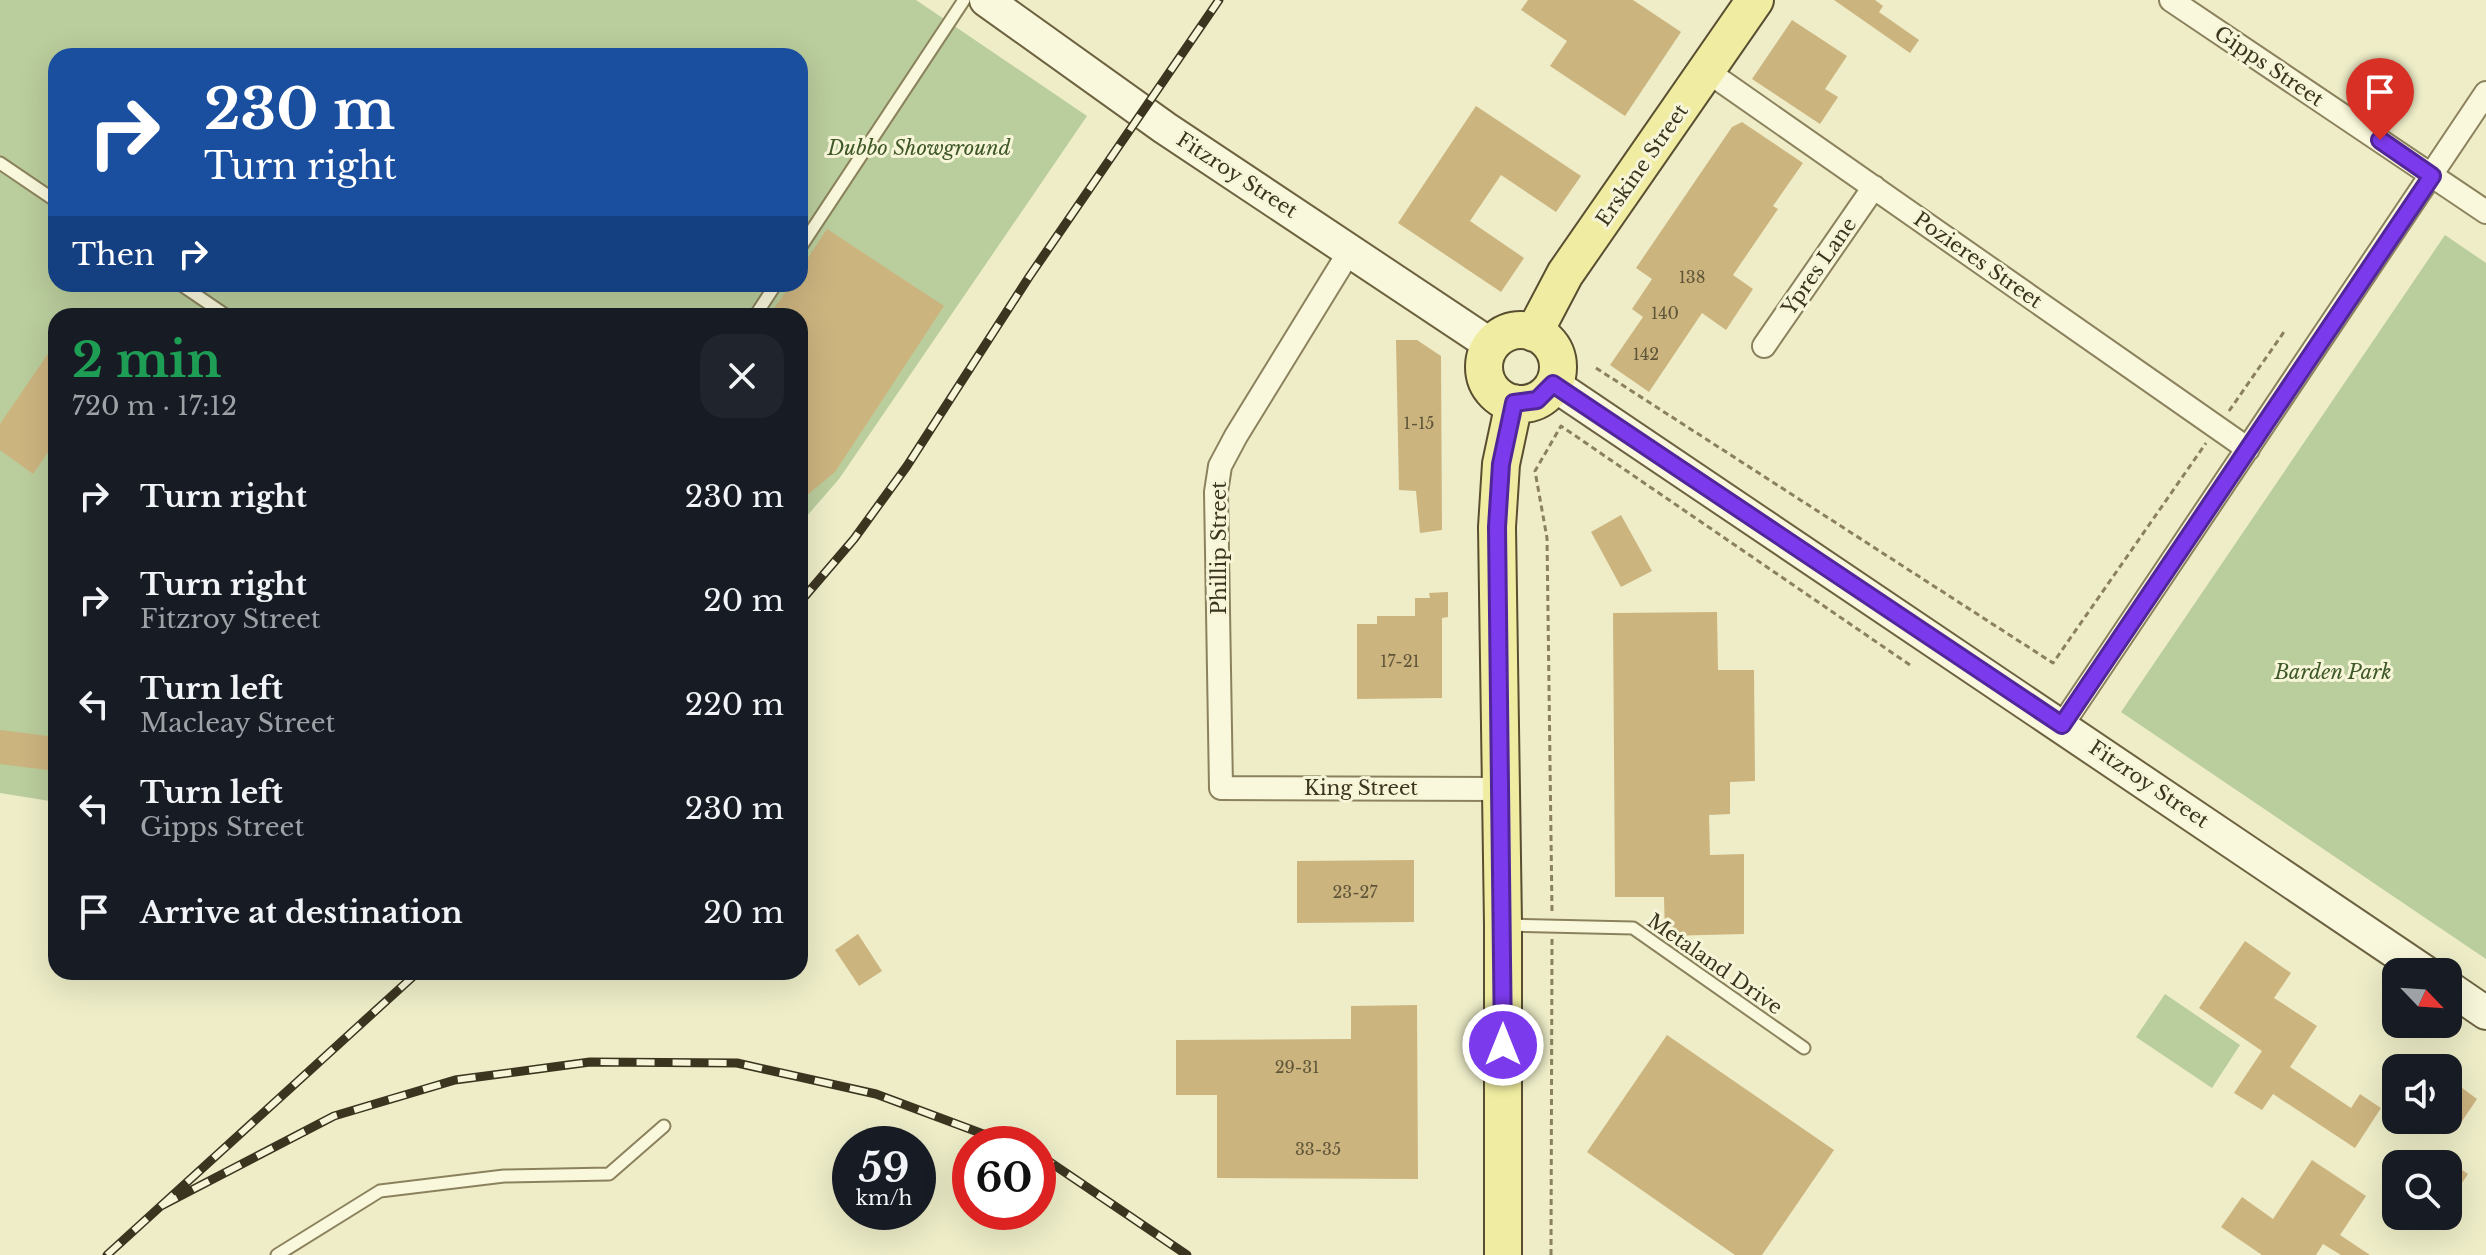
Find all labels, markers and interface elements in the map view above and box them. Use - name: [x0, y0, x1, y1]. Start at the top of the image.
- street label: Gipps Street: [2210, 21, 2328, 112]
- pin: [2346, 58, 2414, 140]
- icon: arrive: [2358, 70, 2402, 114]
- text: 230 m: [204, 75, 395, 144]
- icon: right: [72, 80, 176, 184]
- street label: Erskine Street: [1591, 99, 1693, 231]
- street label: Fitzroy Street: [1172, 127, 1302, 223]
- park label: Dubbo Showground: [826, 136, 1011, 160]
- text: Turn right: [204, 144, 397, 189]
- street label: Pozieres Street: [1909, 207, 2047, 313]
- street label: Ypres Lane: [1776, 213, 1861, 320]
- icon: right: [171, 232, 215, 276]
- text: Then: [72, 236, 155, 273]
- house number: 138: [1679, 267, 1705, 287]
- house number: 140: [1651, 303, 1679, 323]
- text: 2 min: [72, 330, 221, 390]
- button: close: [700, 334, 784, 418]
- house number: 142: [1633, 344, 1659, 364]
- text: 720 m · 17:12: [72, 390, 237, 422]
- house number: 1-15: [1404, 413, 1434, 433]
- icon: right: [72, 474, 116, 518]
- text: Turn right: [140, 478, 307, 515]
- text: 230 m: [685, 478, 784, 515]
- street label: Phillip Street: [1207, 481, 1231, 615]
- text: Turn right: [140, 566, 307, 603]
- icon: right: [72, 578, 116, 622]
- text: 20 m: [703, 582, 784, 619]
- text: Fitzroy Street: [140, 603, 321, 635]
- house number: 17-21: [1380, 651, 1420, 671]
- park label: Barden Park: [2273, 660, 2392, 684]
- text: Turn left: [140, 670, 283, 707]
- icon: left: [72, 682, 116, 726]
- text: 220 m: [685, 686, 784, 723]
- text: Macleay Street: [140, 707, 335, 739]
- street label: Fitzroy Street: [2085, 735, 2214, 833]
- text: Turn left: [140, 774, 283, 811]
- street label: King Street: [1304, 776, 1418, 800]
- icon: left: [72, 786, 116, 830]
- text: 230 m: [685, 790, 784, 827]
- text: Gipps Street: [140, 811, 304, 843]
- house number: 23-27: [1332, 882, 1378, 902]
- icon: arrive: [72, 890, 116, 934]
- text: Arrive at destination: [140, 894, 463, 931]
- text: 20 m: [703, 894, 784, 931]
- street label: Metaland Drive: [1643, 909, 1787, 1019]
- north arrow: [2382, 958, 2462, 1038]
- map controls: [2382, 958, 2462, 1230]
- position arrow: [1461, 1003, 1545, 1087]
- button: sound: [2382, 1054, 2462, 1134]
- house number: 29-31: [1275, 1057, 1319, 1077]
- speed limit sign: 60: [952, 1126, 1056, 1230]
- house number: 33-35: [1295, 1139, 1341, 1159]
- text: 59: [859, 1143, 909, 1193]
- button: search: [2382, 1150, 2462, 1230]
- text: km/h: [856, 1186, 912, 1210]

